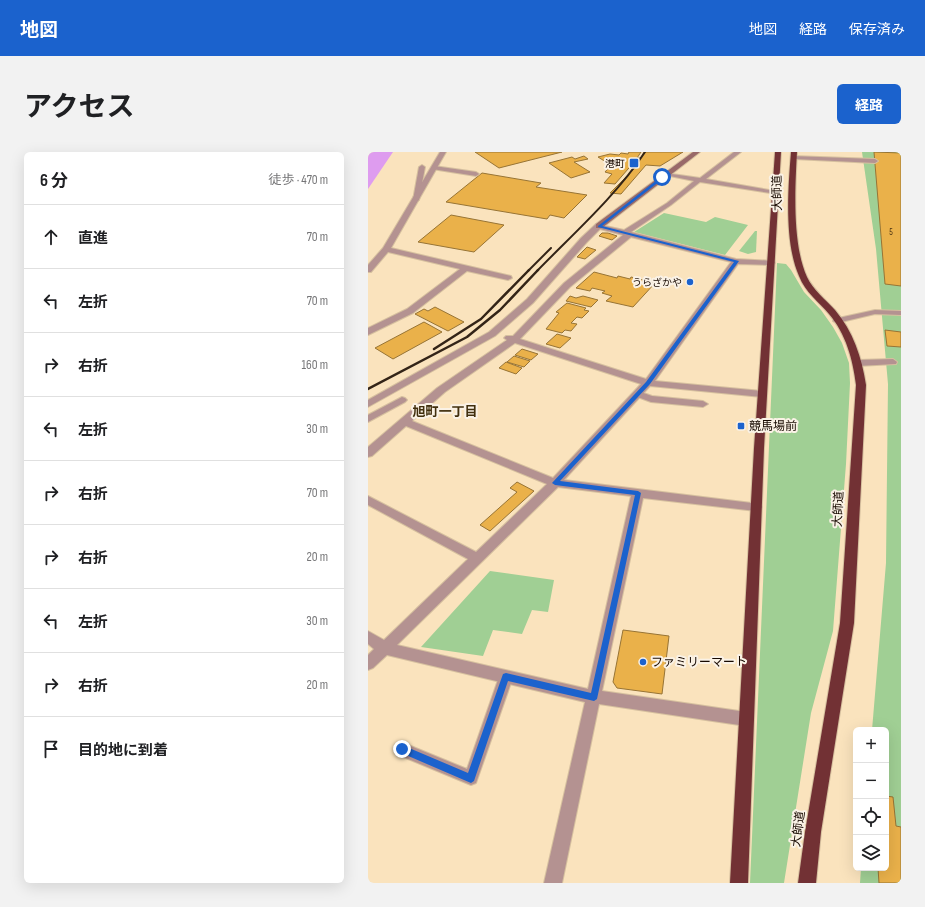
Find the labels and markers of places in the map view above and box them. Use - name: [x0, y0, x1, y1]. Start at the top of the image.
- marker: 港町: [628, 157, 640, 169]
- place label: 港町: [605, 158, 625, 170]
- place label: うらざかや: [632, 277, 682, 289]
- marker: うらざかや: [685, 277, 695, 287]
- place label: 競馬場前: [749, 419, 797, 434]
- marker: 競馬場前: [736, 421, 746, 431]
- place label: ファミリーマート: [651, 655, 747, 670]
- marker: ファミリーマート: [638, 657, 648, 667]

